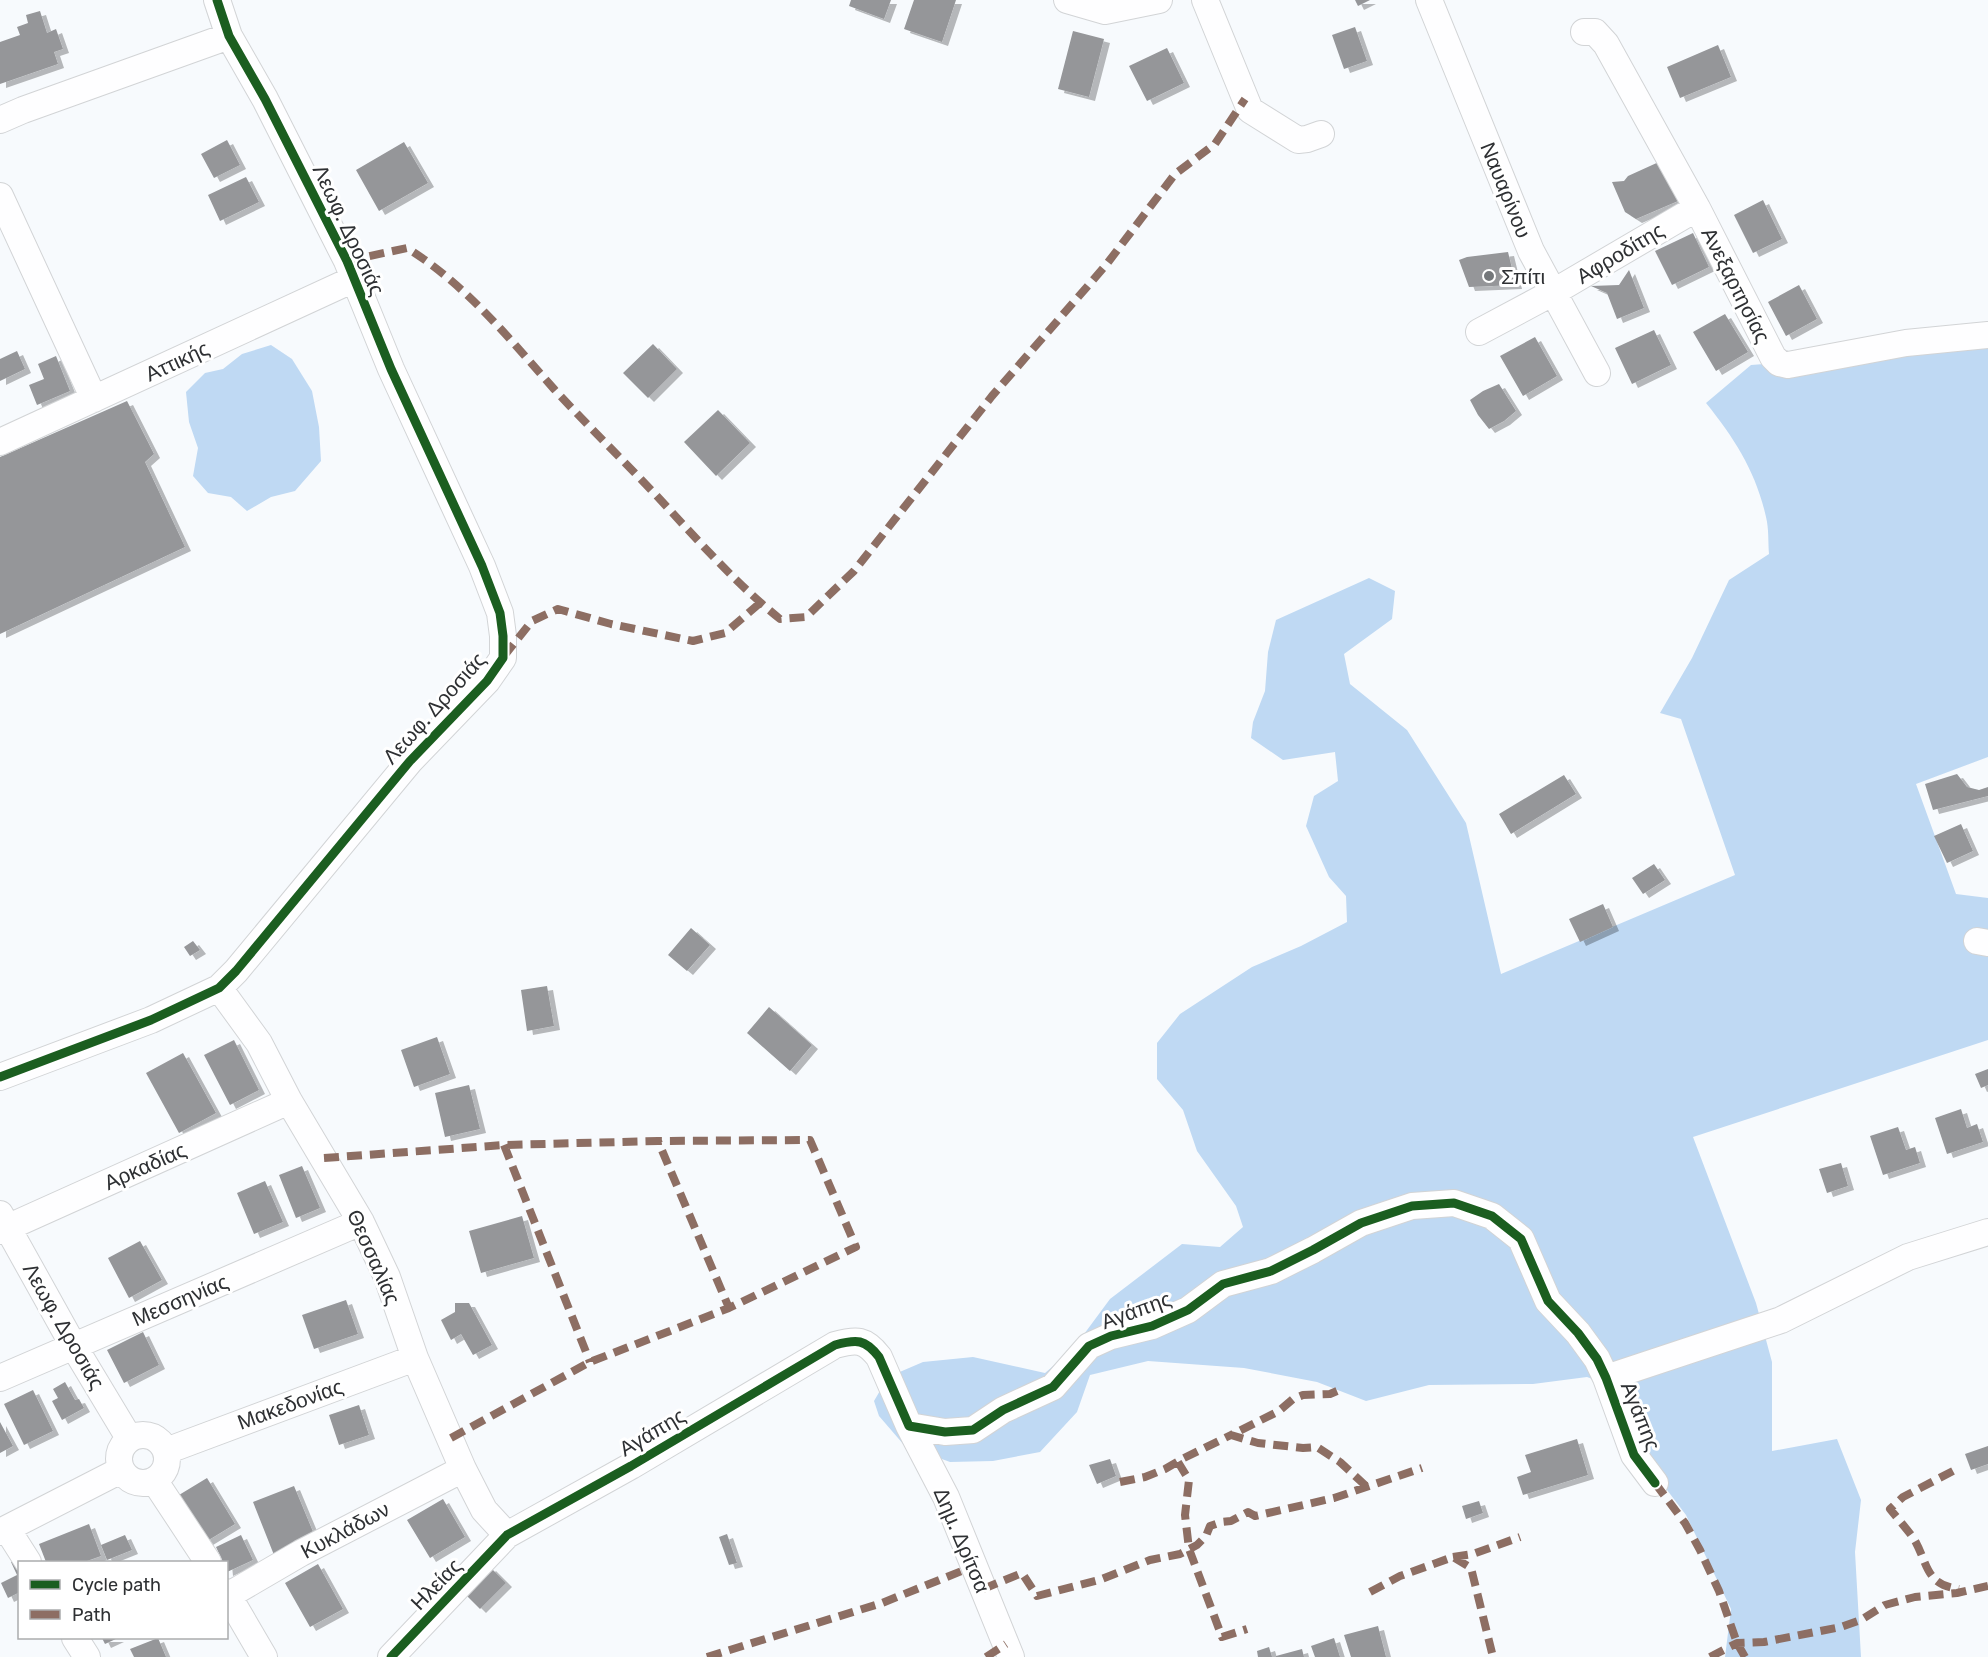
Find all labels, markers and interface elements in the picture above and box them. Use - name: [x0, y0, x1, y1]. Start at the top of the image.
- street label: Ναυαρίνου: [1475, 138, 1537, 242]
- street label: Λεωφ. Δροσιάς: [308, 161, 390, 299]
- street label: Αφροδίτης: [1572, 217, 1668, 289]
- street label: Ανεξαρτησίας: [1696, 223, 1776, 347]
- place label: Σπίτι: [1501, 264, 1545, 289]
- marker: Σπίτι: [1482, 269, 1496, 283]
- street label: Αττικής: [141, 335, 213, 387]
- street label: Λεωφ. Δροσιάς: [377, 647, 491, 769]
- street label: Αρκαδίας: [100, 1137, 190, 1195]
- street label: Θεσσαλίας: [342, 1206, 406, 1308]
- street label: Λεωφ. Δροσιάς: [18, 1259, 110, 1393]
- street label: Μεσσηνίας: [128, 1269, 232, 1331]
- street label: Αγάπης: [1098, 1286, 1174, 1334]
- street label: Μακεδονίας: [234, 1373, 346, 1435]
- street label: Αγάπης: [1616, 1378, 1666, 1454]
- street label: Αγάπης: [614, 1403, 690, 1461]
- street label: Δημ. Δρίτσα: [929, 1484, 995, 1596]
- street label: Κυκλάδων: [296, 1496, 394, 1564]
- street label: Ηλείας: [405, 1553, 467, 1615]
- legend: [18, 1561, 228, 1639]
- text: Cycle path: [72, 1574, 161, 1596]
- text: Path: [72, 1604, 111, 1626]

